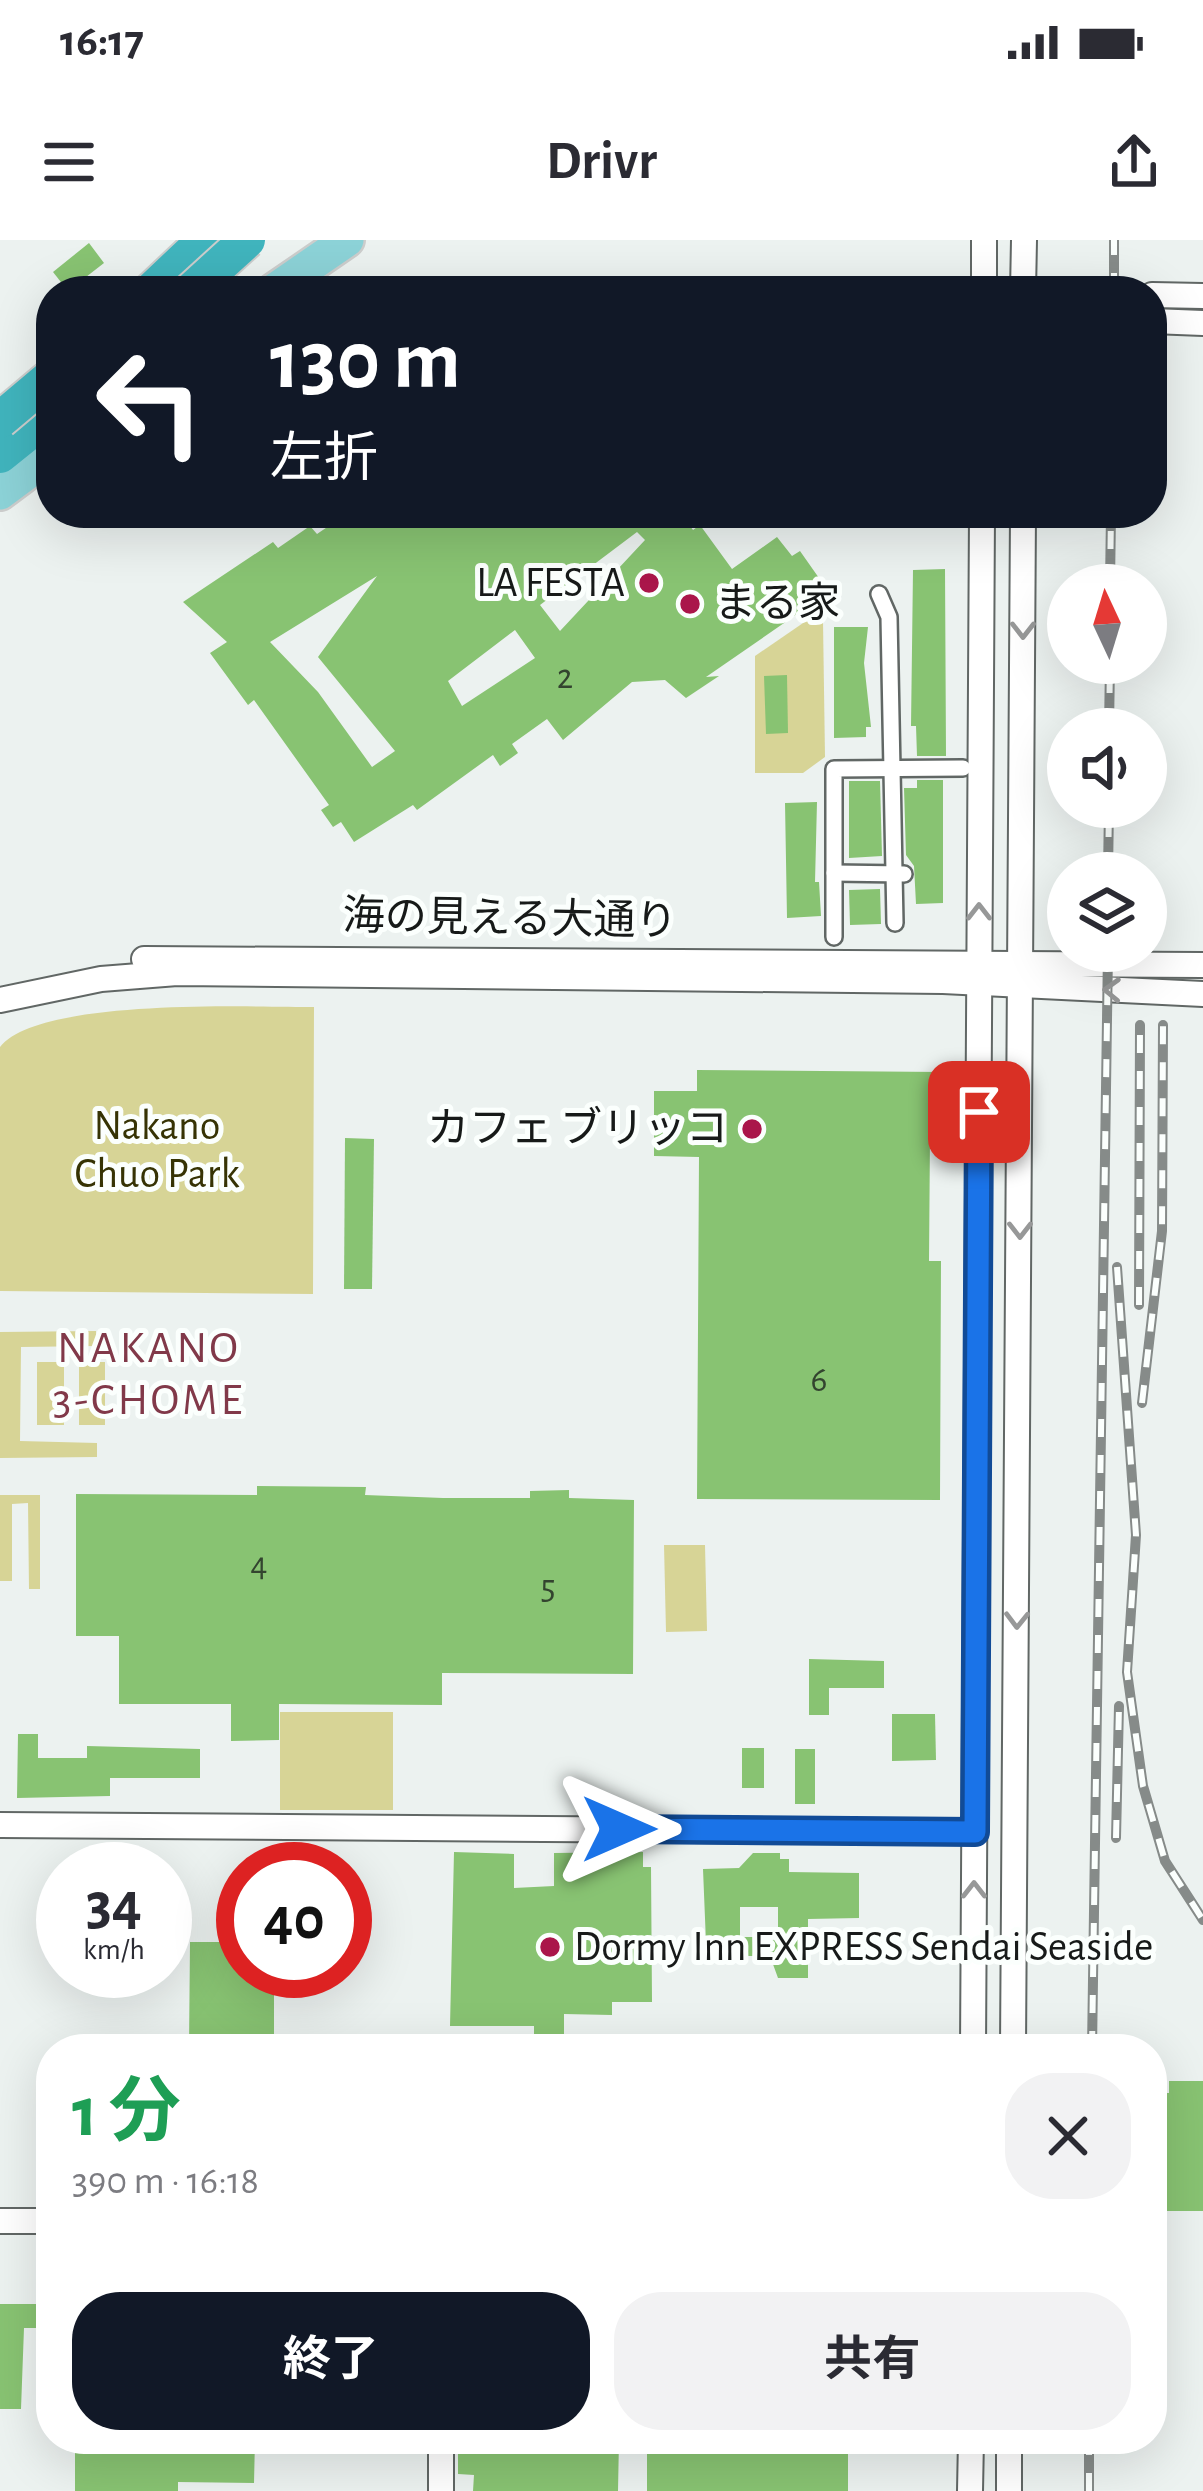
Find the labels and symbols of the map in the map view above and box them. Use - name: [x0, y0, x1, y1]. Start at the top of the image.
- place label: LA FESTA: [476, 562, 625, 604]
- north arrow: [1047, 564, 1167, 684]
- marker: LA FESTA: [636, 570, 662, 596]
- place label: まる家: [714, 581, 840, 625]
- marker: まる家: [677, 591, 703, 617]
- one-way arrow: [1010, 622, 1036, 640]
- house number: 2: [557, 659, 573, 695]
- street label: 海の見える大通り: [342, 893, 678, 943]
- one-way arrow: [966, 902, 992, 920]
- one-way arrow: [1102, 977, 1121, 1003]
- pin: [928, 1061, 1030, 1163]
- park label: Nakano Chuo Park: [74, 1105, 240, 1195]
- place label: カフェ ブリッコ: [427, 1105, 728, 1150]
- marker: カフェ ブリッコ: [739, 1116, 765, 1142]
- one-way arrow: [1007, 1222, 1033, 1240]
- district label: NAKANO 3-CHOME: [53, 1326, 245, 1423]
- house number: 6: [811, 1362, 827, 1398]
- house number: 4: [250, 1547, 268, 1583]
- house number: 5: [540, 1569, 556, 1605]
- one-way arrow: [1004, 1611, 1030, 1630]
- position arrow: [556, 1766, 682, 1892]
- speed limit sign: 40: [216, 1842, 372, 1998]
- one-way arrow: [961, 1880, 987, 1898]
- place label: Dormy Inn EXPRESS Sendai Seaside: [574, 1926, 1153, 1968]
- marker: Dormy Inn EXPRESS Sendai Seaside: [537, 1934, 563, 1960]

